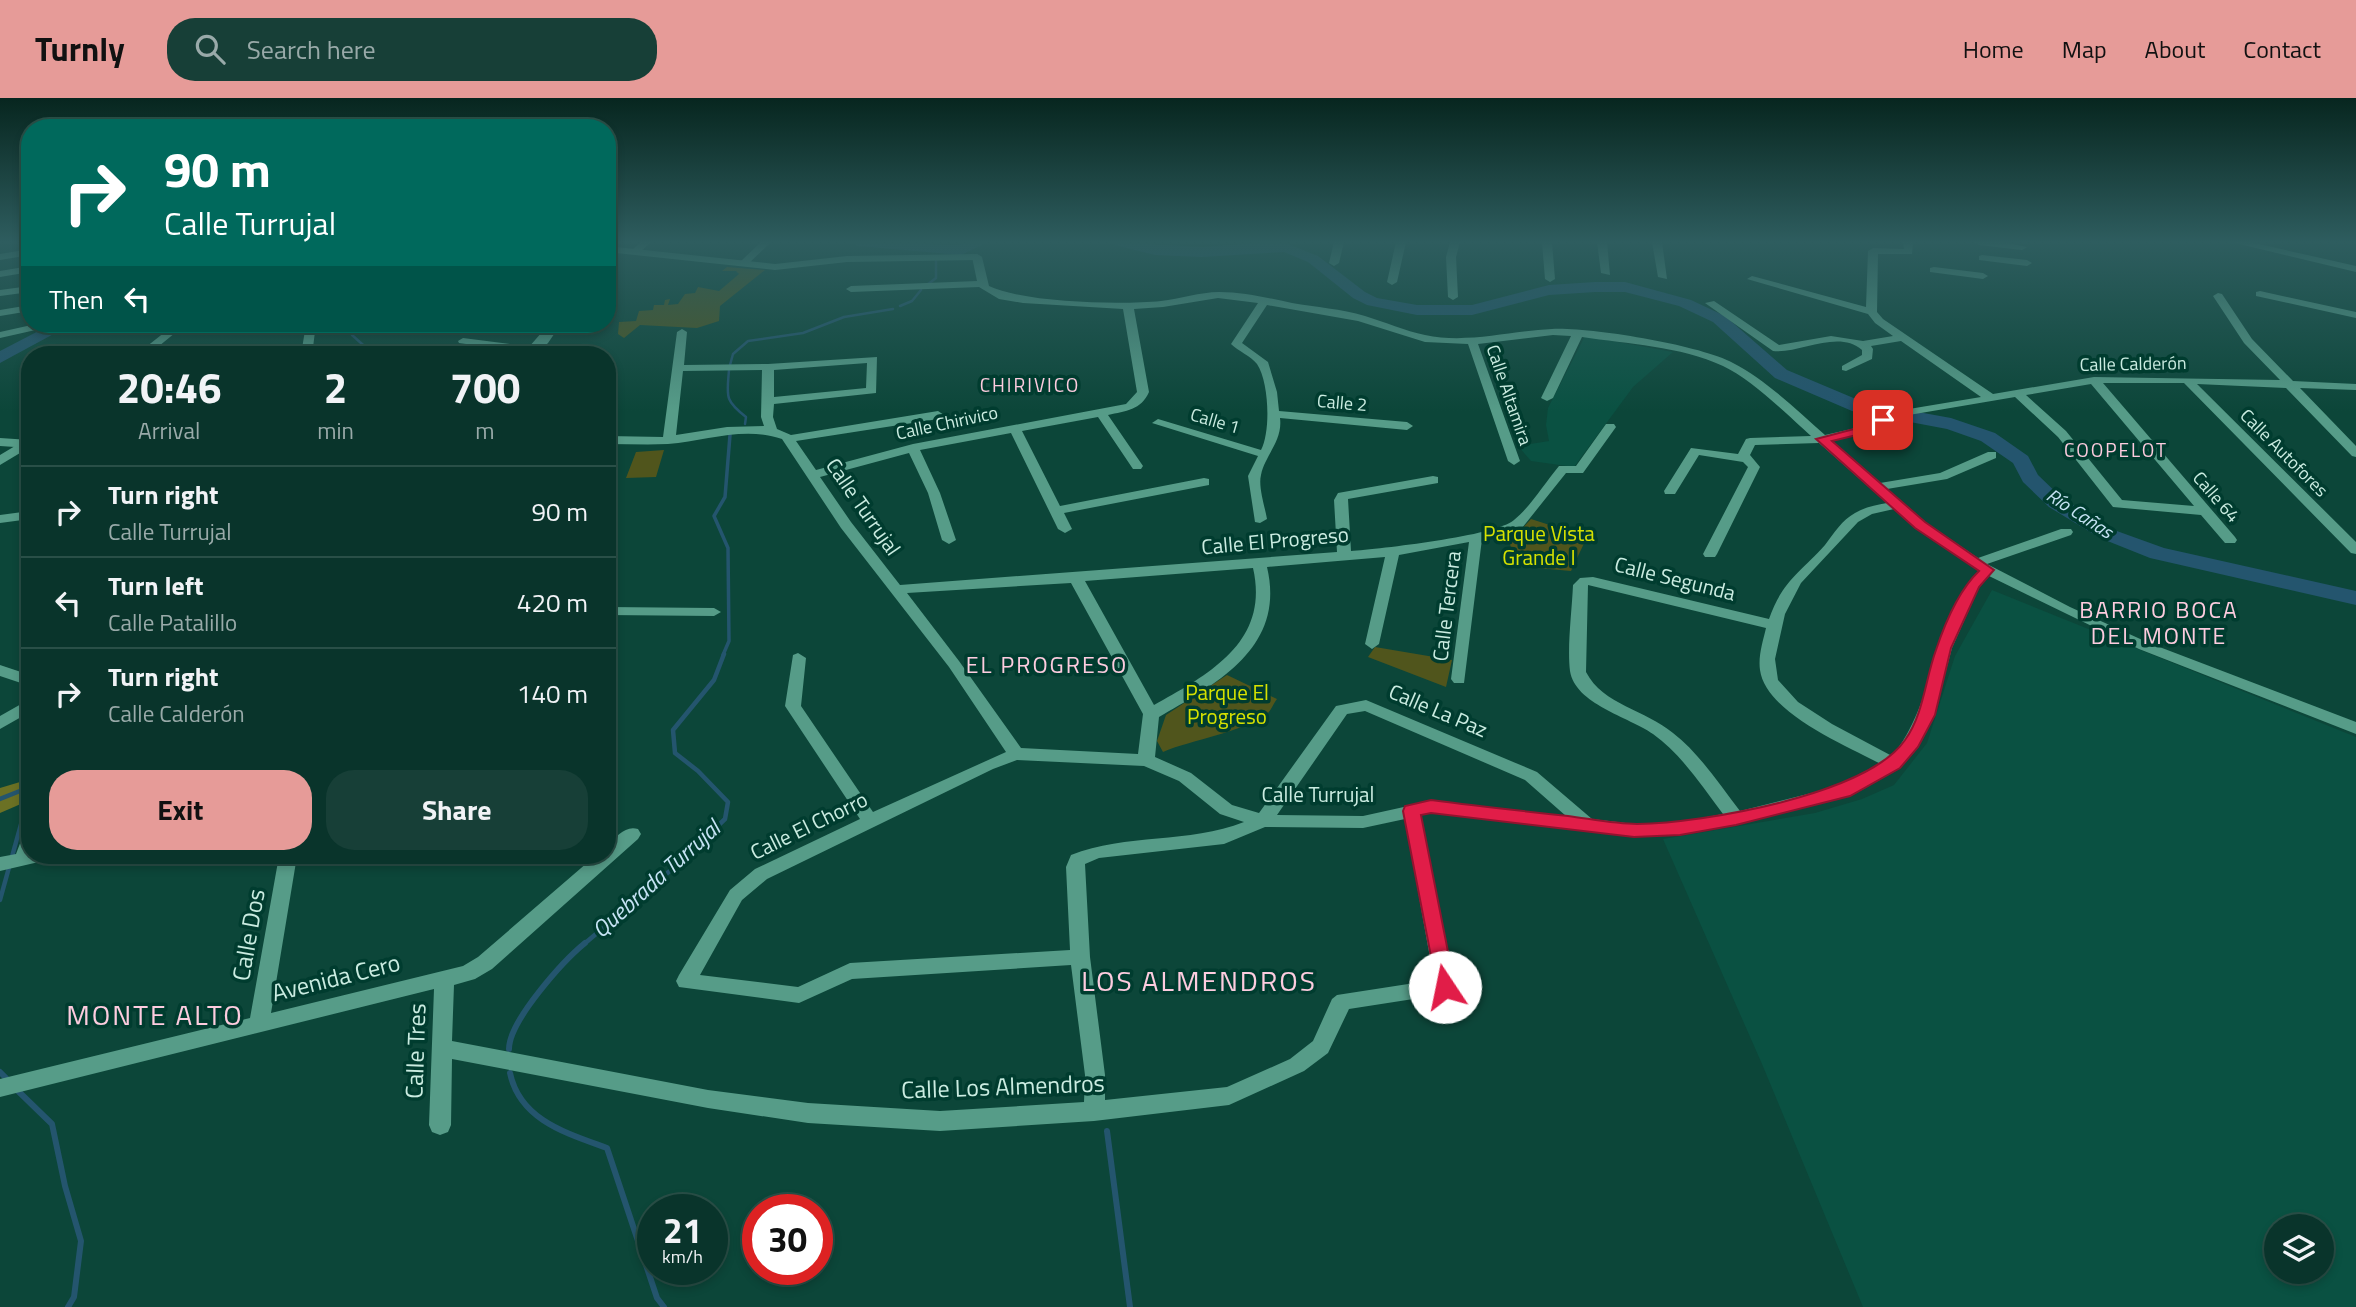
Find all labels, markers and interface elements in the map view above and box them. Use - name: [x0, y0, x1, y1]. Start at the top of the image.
- search box: [167, 18, 657, 81]
- text: Turnly: [35, 24, 125, 74]
- icon: search: [191, 30, 229, 68]
- text: Search here: [247, 30, 376, 69]
- text: Home: [1963, 31, 2024, 67]
- text: Map: [2062, 31, 2107, 67]
- text: About: [2145, 31, 2205, 67]
- text: Contact: [2243, 31, 2321, 67]
- text: 90 m: [164, 131, 271, 206]
- icon: right: [49, 147, 140, 238]
- text: Calle Turrujal: [164, 199, 336, 247]
- text: Then: [49, 280, 104, 319]
- icon: left: [118, 280, 156, 318]
- street label: Calle Altamira: [1480, 341, 1539, 449]
- street label: Calle Calderón: [2079, 349, 2187, 378]
- text: 20:46: [117, 355, 222, 419]
- text: 2: [324, 355, 347, 419]
- text: 700: [450, 355, 520, 419]
- district label: CHIRIVICO: [980, 370, 1080, 399]
- street label: Calle 2: [1316, 387, 1368, 418]
- pin: [1853, 390, 1913, 450]
- street label: Calle Chirivico: [893, 399, 1000, 446]
- street label: Calle 1: [1187, 401, 1243, 440]
- icon: arrive: [1864, 401, 1902, 439]
- street label: Calle Autofores: [2234, 402, 2335, 503]
- text: Arrival: [138, 413, 200, 448]
- text: min: [317, 413, 354, 448]
- text: m: [475, 413, 495, 448]
- district label: COOPELOT: [2064, 435, 2168, 464]
- street label: Calle Turrujal: [818, 451, 909, 562]
- street label: Calle 64: [2186, 465, 2246, 528]
- text: Turn right: [108, 475, 219, 514]
- water label: Río Cañas: [2041, 480, 2121, 546]
- text: 90 m: [531, 492, 588, 531]
- icon: right: [49, 493, 87, 531]
- text: Calle Turrujal: [108, 514, 232, 549]
- park label: Parque Vista Grande I: [1483, 517, 1595, 573]
- street label: Calle El Progreso: [1200, 518, 1350, 562]
- street label: Calle Tercera: [1423, 548, 1469, 663]
- street label: Calle Segunda: [1611, 548, 1740, 609]
- text: Turn left: [108, 566, 203, 605]
- text: 420 m: [517, 583, 588, 622]
- icon: left: [49, 584, 87, 622]
- district label: BARRIO BOCA DEL MONTE: [2079, 592, 2239, 653]
- text: Calle Patalillo: [108, 605, 237, 640]
- district label: EL PROGRESO: [966, 647, 1128, 682]
- text: Turn right: [108, 657, 219, 696]
- text: 140 m: [517, 674, 588, 713]
- icon: right: [49, 675, 87, 713]
- street label: Calle La Paz: [1384, 675, 1493, 745]
- park label: Parque El Progreso: [1185, 676, 1269, 732]
- text: Calle Calderón: [108, 696, 245, 731]
- button: Exit: [49, 770, 312, 850]
- button: Share: [326, 770, 588, 850]
- street label: Calle Turrujal: [1262, 778, 1374, 810]
- street label: Calle El Chorro: [744, 783, 873, 867]
- water label: Quebrada Turrujal: [584, 809, 730, 946]
- street label: Calle Dos: [222, 886, 274, 984]
- street label: Avenida Cero: [268, 944, 404, 1010]
- position arrow: [1408, 950, 1482, 1024]
- district label: LOS ALMENDROS: [1081, 959, 1317, 1002]
- district label: MONTE ALTO: [66, 993, 244, 1036]
- street label: Calle Tres: [395, 1003, 435, 1099]
- street label: Calle Los Almendros: [901, 1064, 1105, 1108]
- speed limit sign: 30: [742, 1194, 833, 1285]
- text: 21: [663, 1203, 702, 1257]
- map controls: [2264, 1214, 2334, 1284]
- button: layers: [2264, 1214, 2334, 1284]
- text: km/h: [662, 1243, 703, 1270]

